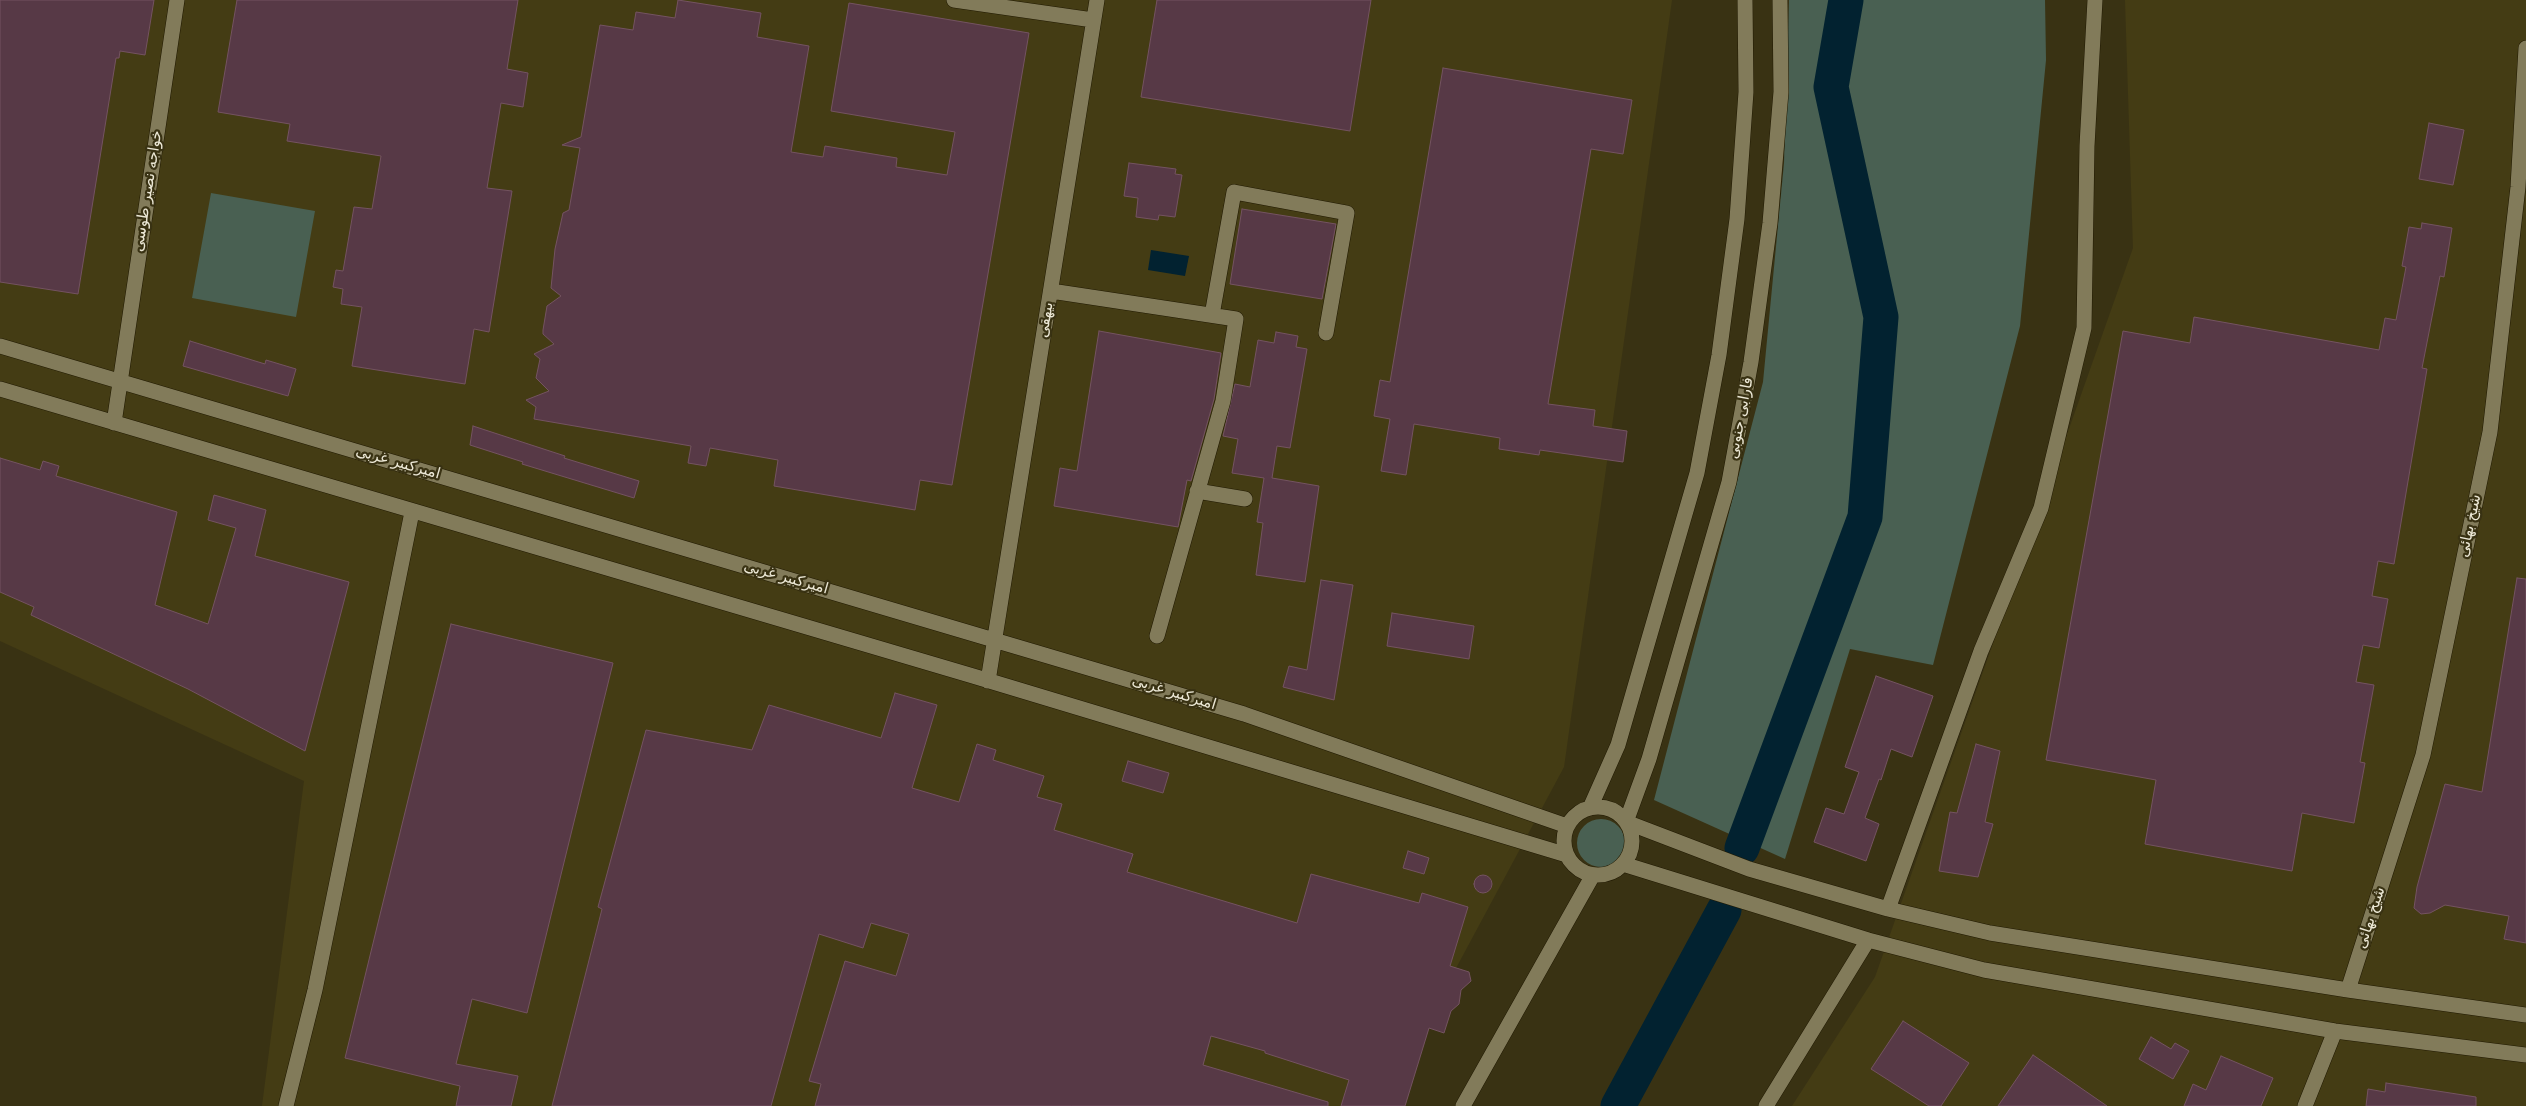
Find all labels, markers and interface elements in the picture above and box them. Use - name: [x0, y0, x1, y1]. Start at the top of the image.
- street label: خواجه نصیر طوسی: [130, 129, 166, 253]
- street label: بیهقی: [1034, 301, 1058, 339]
- street label: فارابی جنوبی: [1724, 376, 1758, 460]
- street label: امیرکبیر غربی: [354, 442, 442, 484]
- street label: شیخ بهائی: [2455, 493, 2485, 559]
- street label: امیرکبیر غربی: [742, 557, 830, 599]
- street label: امیرکبیر غربی: [1130, 672, 1218, 714]
- street label: شیخ بهائی: [2353, 885, 2389, 951]

